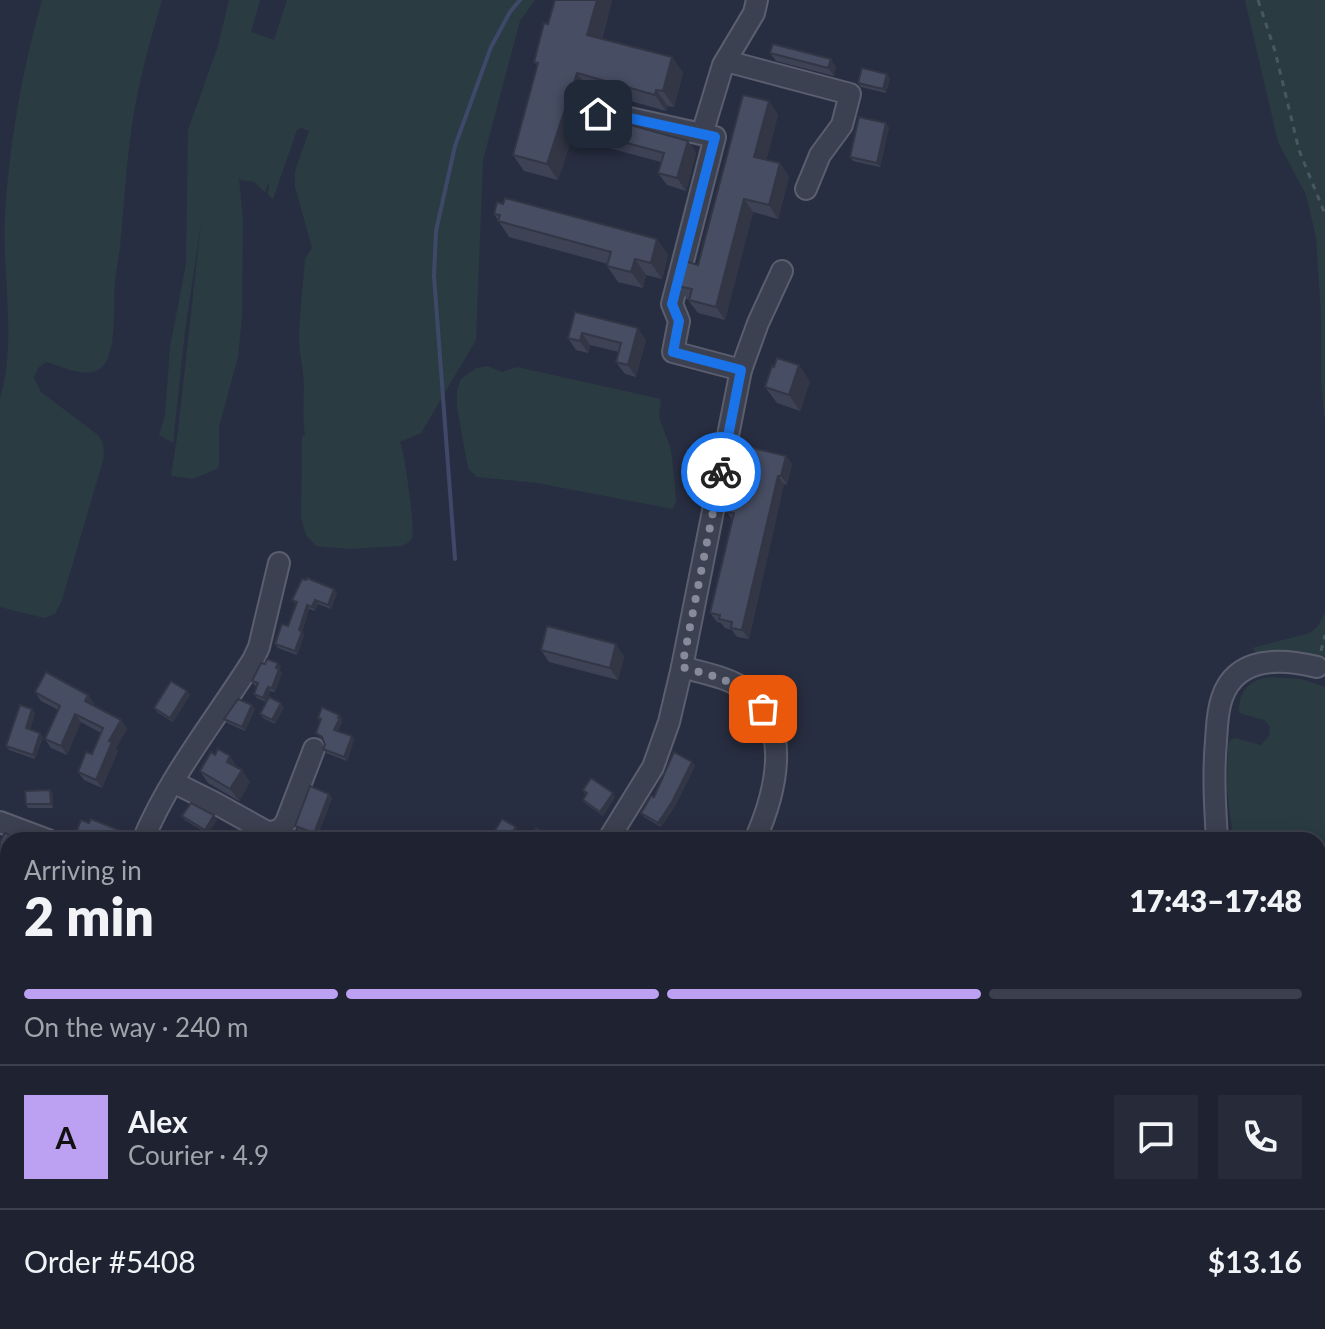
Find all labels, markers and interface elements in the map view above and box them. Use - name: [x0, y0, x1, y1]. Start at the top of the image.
- pin: [564, 80, 632, 148]
- icon: home: [576, 92, 620, 136]
- courier: [681, 432, 761, 512]
- icon: bike: [699, 450, 743, 494]
- pin: [729, 675, 797, 743]
- icon: bag: [741, 687, 785, 731]
- text: Arriving in: [24, 854, 142, 886]
- text: 17:43–17:48: [1129, 882, 1302, 918]
- text: 2 min: [24, 885, 154, 947]
- text: On the way · 240 m: [24, 1011, 248, 1043]
- button: chat: [1114, 1095, 1198, 1179]
- button: phone: [1218, 1095, 1302, 1179]
- text: Alex: [128, 1103, 188, 1139]
- text: A: [56, 1119, 76, 1155]
- text: Courier · 4.9: [128, 1139, 269, 1171]
- text: Order #5408: [24, 1243, 196, 1279]
- text: $13.16: [1208, 1243, 1302, 1279]

